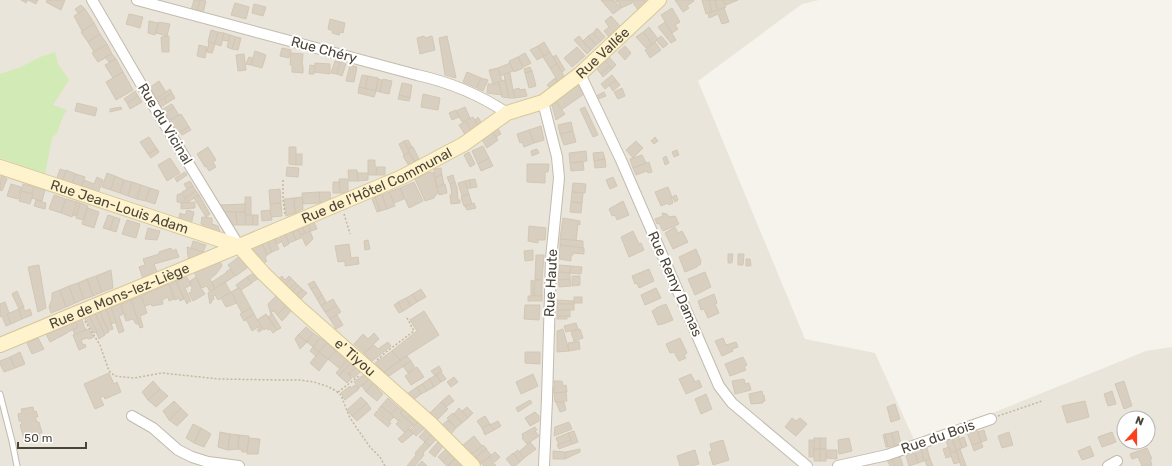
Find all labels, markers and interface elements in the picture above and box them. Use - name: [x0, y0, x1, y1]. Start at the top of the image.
- street label: Rue Vallée: [572, 24, 633, 82]
- street label: Rue Chéry: [289, 33, 359, 67]
- street label: Rue du Vicinal: [134, 80, 196, 168]
- street label: Rue de l'Hôtel Communal: [299, 144, 455, 227]
- street label: Rue Jean-Louis Adam: [49, 176, 191, 237]
- street label: Rue Remy Damas: [644, 229, 706, 339]
- street label: Rue Haute: [541, 248, 561, 318]
- street label: Rue de Mons-lez-Liège: [47, 259, 192, 332]
- street label: e' Tiyou: [331, 335, 379, 380]
- north arrow: [1116, 410, 1156, 450]
- text: N: [1133, 414, 1146, 429]
- street label: Rue du Bois: [899, 416, 977, 458]
- scale bar: [18, 424, 86, 450]
- text: 50 m: [24, 431, 52, 445]

